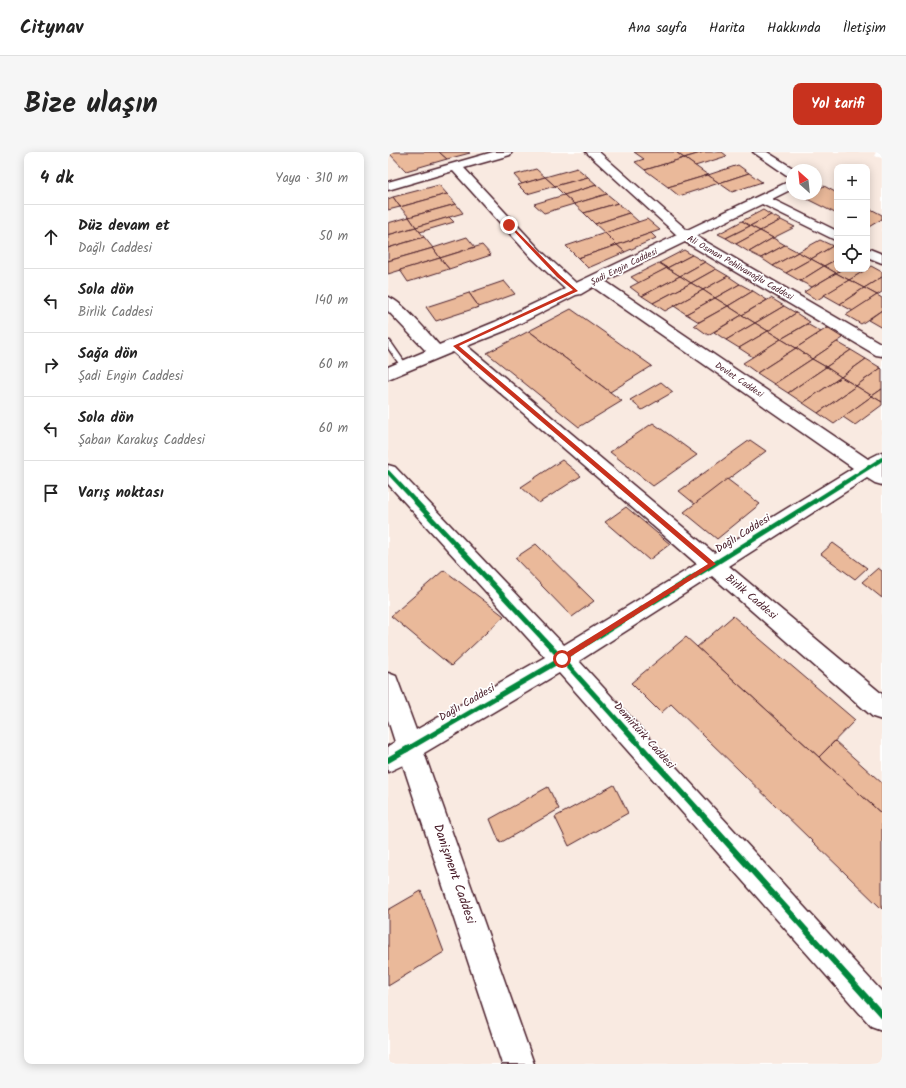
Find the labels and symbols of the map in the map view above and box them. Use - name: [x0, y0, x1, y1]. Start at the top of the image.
- north arrow: [786, 164, 822, 200]
- route end: [500, 216, 518, 234]
- street label: Ali Osman Pehlivanoğlu Caddesi: [684, 231, 797, 305]
- street label: Şadi Engin Caddesi: [588, 244, 661, 290]
- street label: Devlet Caddesi: [712, 358, 767, 402]
- street label: Dağlı Caddesi: [712, 510, 775, 558]
- street label: Birlik Caddesi: [721, 570, 781, 624]
- route start: [553, 650, 571, 668]
- street label: Dağlı Caddesi: [435, 679, 499, 726]
- street label: Demirtürk Caddesi: [609, 698, 679, 774]
- street label: Danişment Caddesi: [427, 821, 481, 928]

